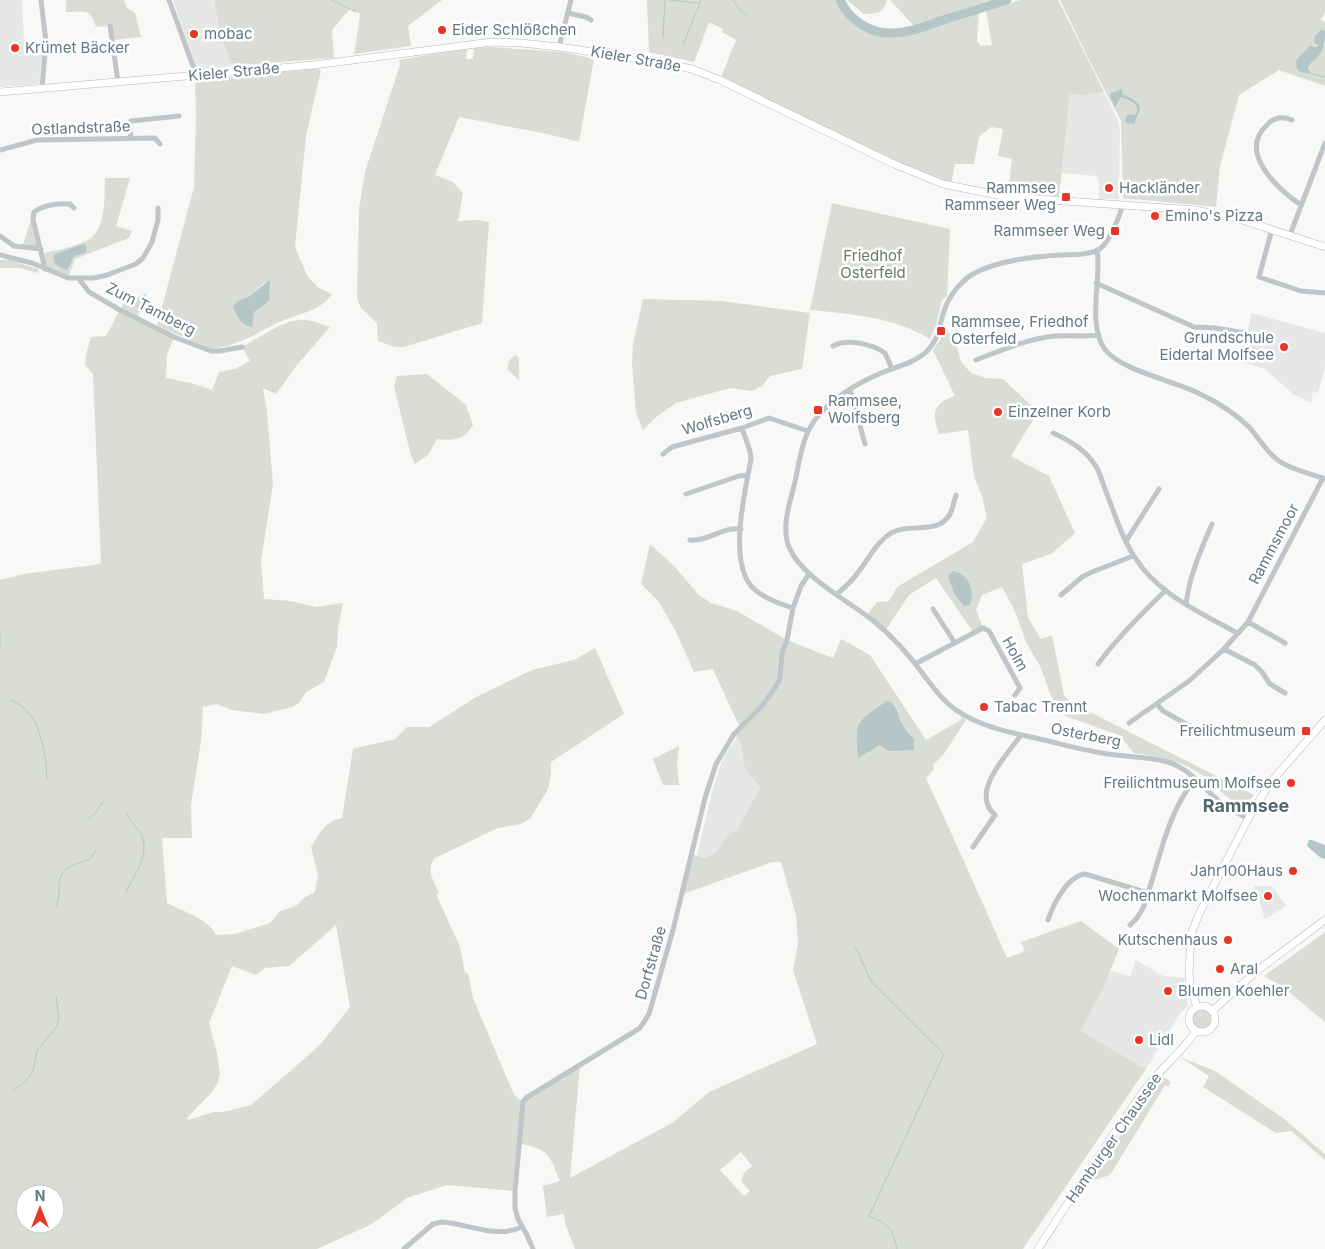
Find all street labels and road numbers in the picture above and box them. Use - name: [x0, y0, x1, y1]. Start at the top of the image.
- street label: Kieler Straße: [589, 41, 683, 76]
- street label: Kieler Straße: [188, 58, 280, 85]
- street label: Ostlandstraße: [31, 116, 131, 139]
- street label: Zum Tamberg: [103, 278, 199, 339]
- street label: Wolfsberg: [679, 400, 754, 439]
- street label: Rammsmoor: [1244, 500, 1303, 588]
- street label: Holm: [998, 633, 1033, 675]
- street label: Osterberg: [1049, 718, 1123, 751]
- street label: Dorfstraße: [631, 924, 670, 1002]
- street label: Hamburger Chaussee: [1062, 1069, 1166, 1206]

